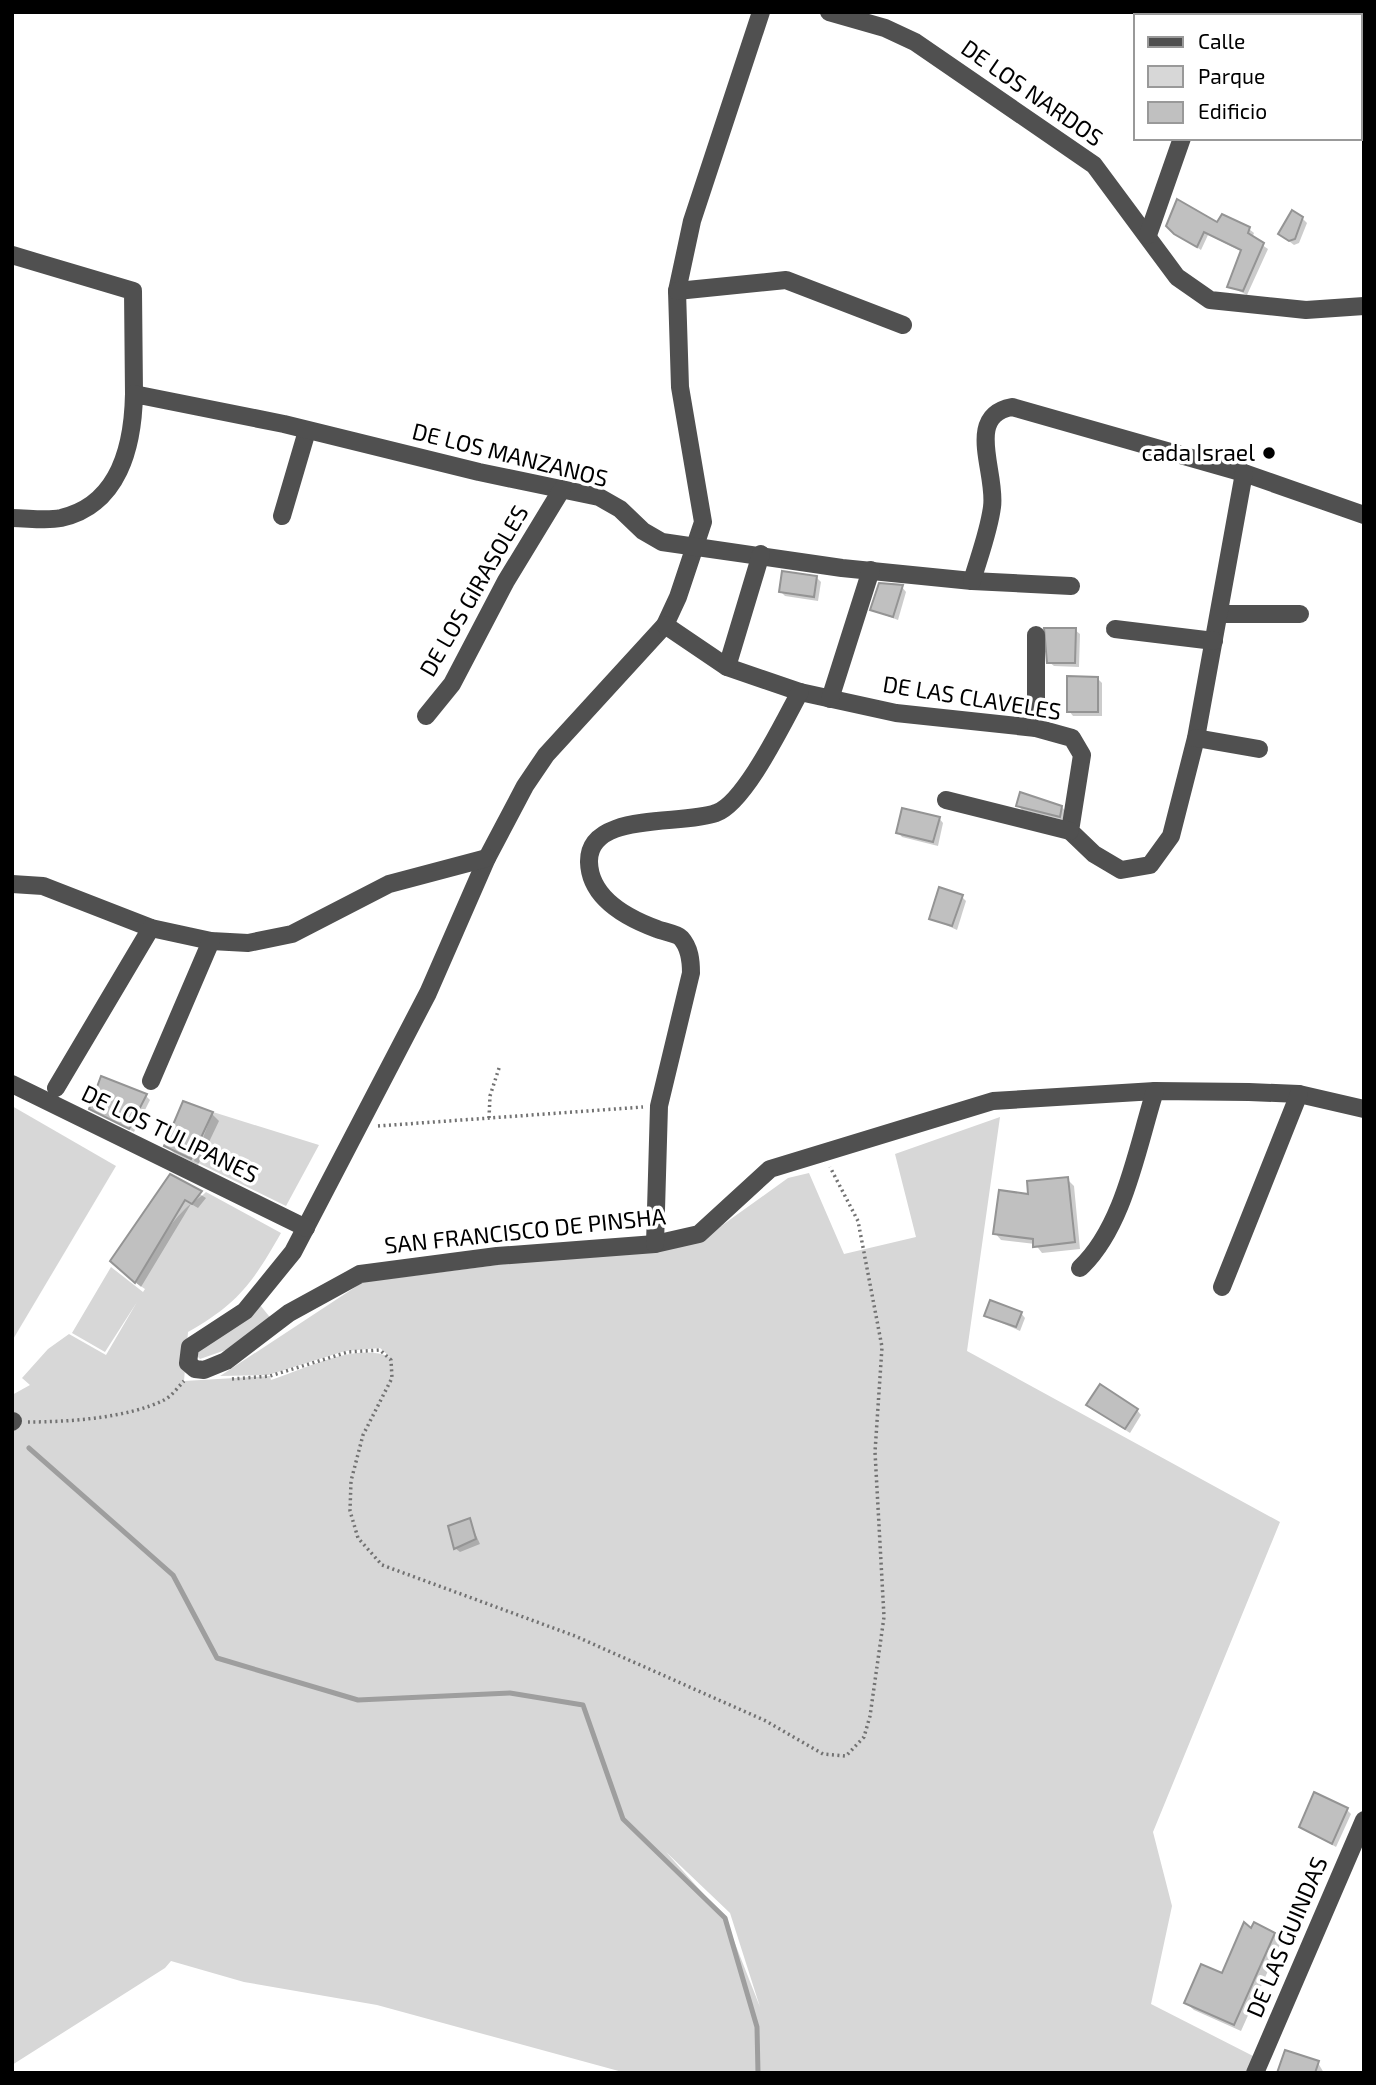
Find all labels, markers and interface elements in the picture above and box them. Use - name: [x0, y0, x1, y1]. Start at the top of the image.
- legend: [1134, 14, 1362, 140]
- text: Calle: [1198, 28, 1245, 53]
- street label: DE LOS NARDOS: [956, 33, 1109, 151]
- text: Parque: [1198, 63, 1265, 88]
- text: Edificio: [1198, 98, 1267, 123]
- street label: DE LOS MANZANOS: [410, 416, 611, 492]
- place label: cada Israel: [1141, 438, 1255, 466]
- marker: cada Israel: [1261, 445, 1277, 461]
- street label: DE LOS GIRASOLES: [413, 500, 534, 681]
- street label: DE LAS CLAVELES: [881, 669, 1063, 725]
- street label: DE LOS TULIPANES: [77, 1078, 263, 1188]
- street label: SAN FRANCISCO DE PINSHA: [383, 1201, 668, 1259]
- street label: DE LAS GUINDAS: [1240, 1852, 1333, 2021]

